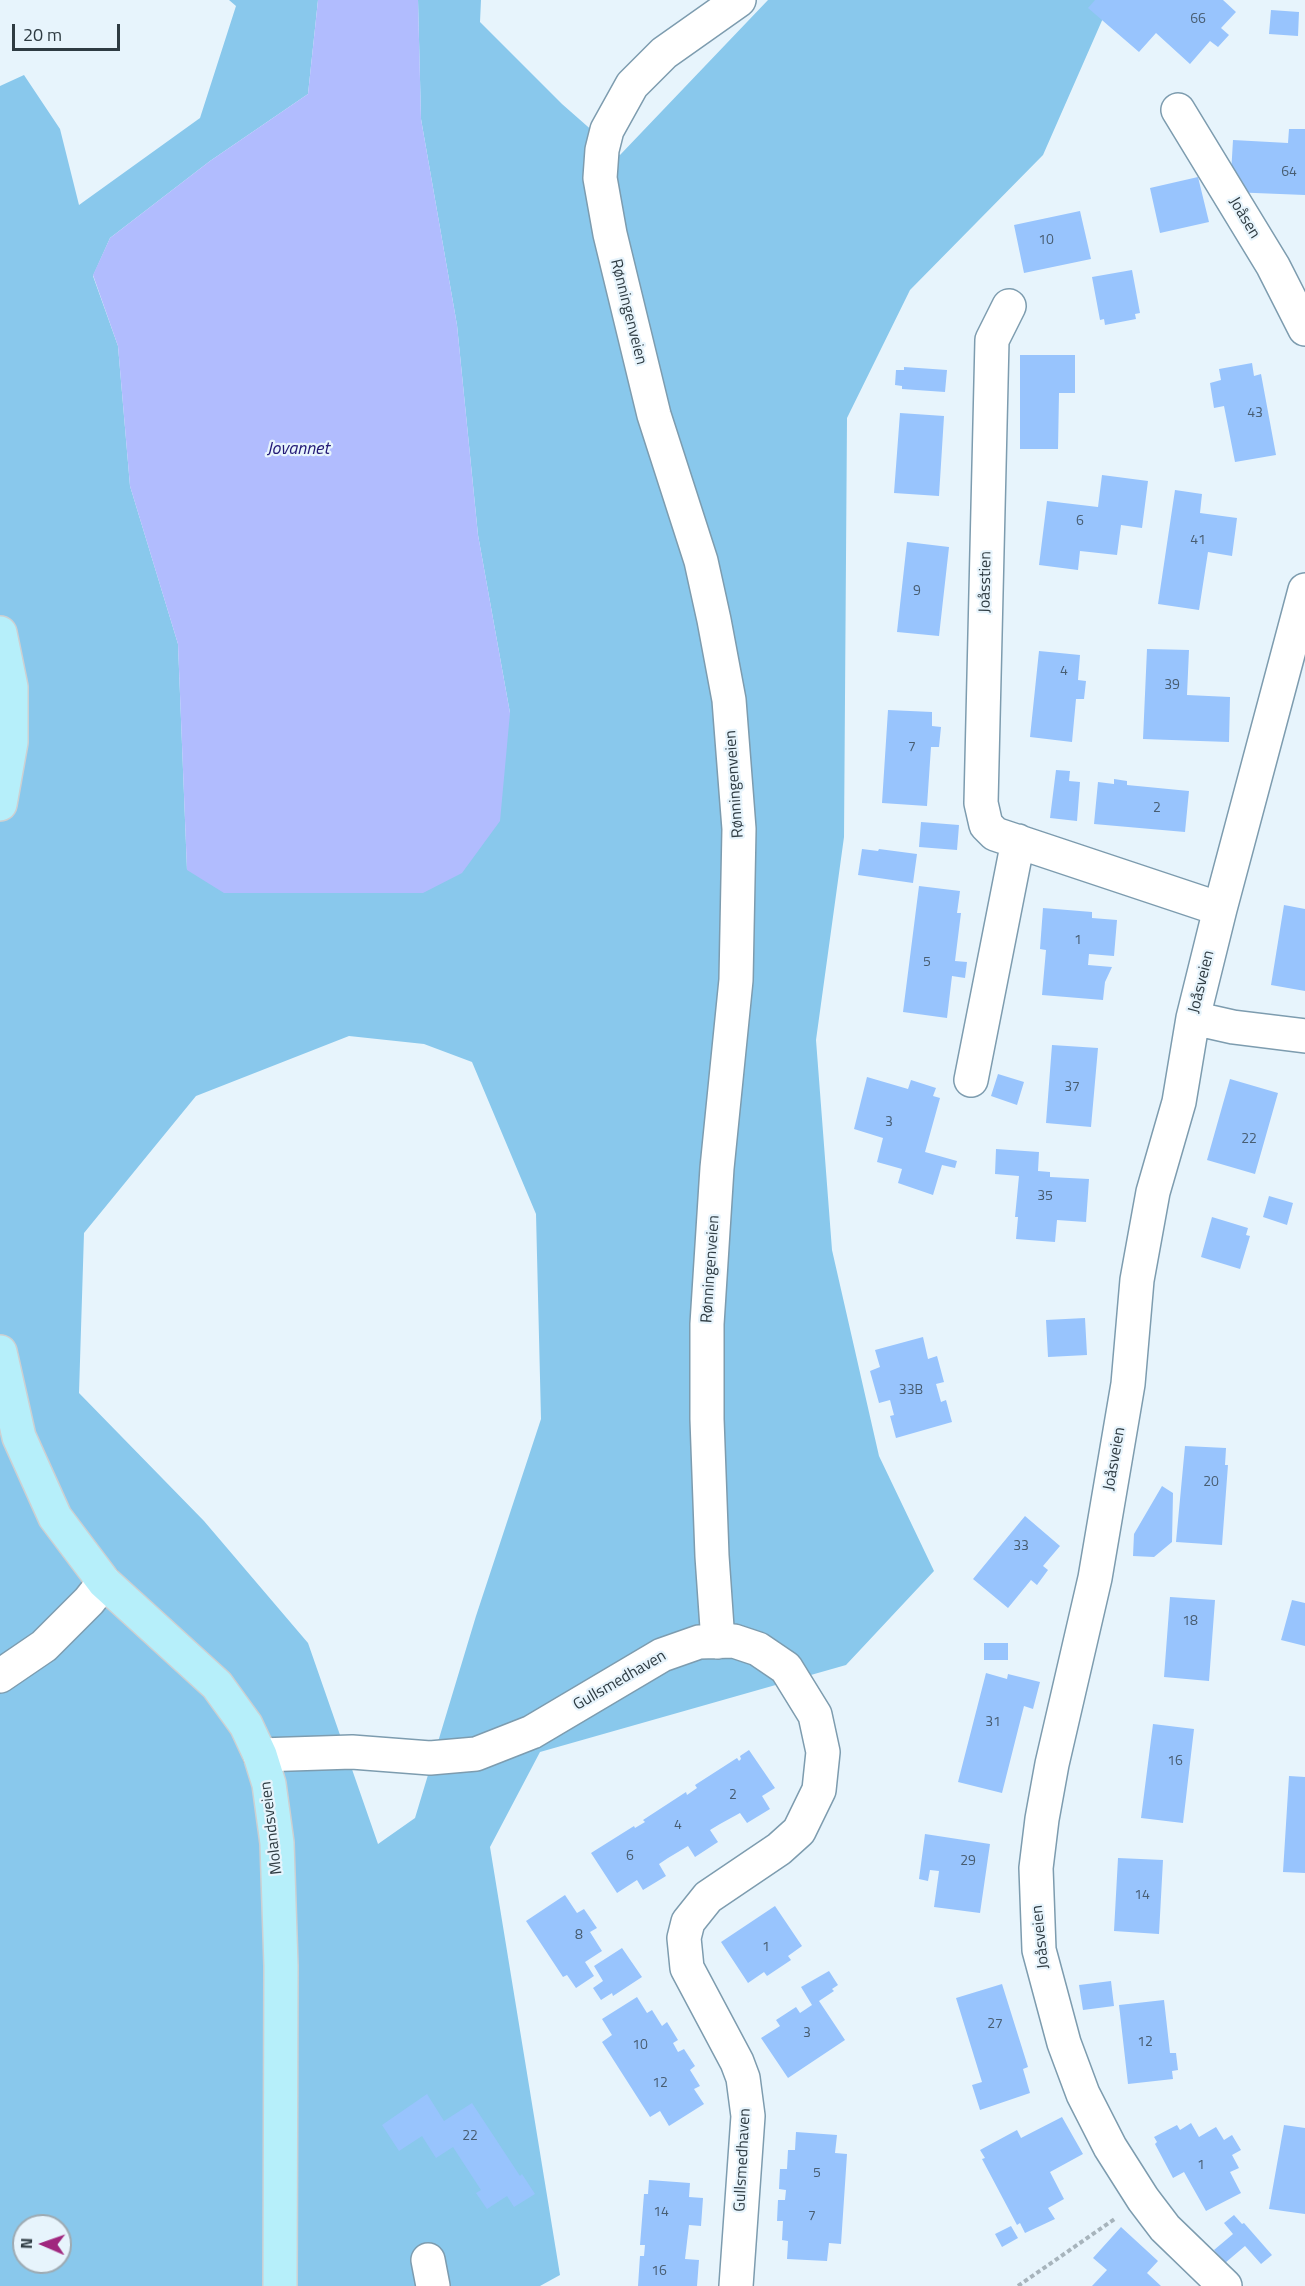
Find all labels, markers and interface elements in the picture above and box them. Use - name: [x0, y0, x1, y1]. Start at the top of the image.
- scale bar: [15, 12, 123, 50]
- house number: 66: [1190, 12, 1206, 28]
- text: 20 m: [23, 21, 62, 48]
- house number: 64: [1281, 165, 1297, 181]
- street label: Joåsen: [1224, 194, 1264, 242]
- house number: 10: [1038, 233, 1054, 249]
- street label: Rønningenveien: [606, 257, 650, 367]
- house number: 43: [1247, 406, 1263, 422]
- water label: Jovannet: [267, 439, 329, 461]
- house number: 6: [1076, 514, 1084, 530]
- house number: 41: [1190, 533, 1206, 549]
- street label: Joåsstien: [976, 551, 996, 613]
- house number: 9: [913, 584, 921, 600]
- house number: 4: [1060, 664, 1068, 680]
- house number: 39: [1164, 678, 1180, 694]
- street label: Rønningenveien: [722, 729, 748, 839]
- house number: 7: [908, 740, 916, 756]
- house number: 2: [1153, 801, 1161, 817]
- house number: 1: [1074, 933, 1082, 949]
- street label: Joåsveien: [1185, 949, 1219, 1015]
- house number: 5: [923, 955, 931, 971]
- house number: 37: [1064, 1080, 1080, 1096]
- house number: 3: [885, 1115, 893, 1131]
- house number: 22: [1241, 1132, 1257, 1148]
- house number: 35: [1037, 1189, 1053, 1205]
- street label: Rønningenveien: [698, 1214, 724, 1324]
- house number: 33B: [899, 1383, 923, 1399]
- street label: Joåsveien: [1100, 1426, 1130, 1492]
- house number: 20: [1203, 1475, 1219, 1491]
- house number: 33: [1013, 1539, 1029, 1555]
- house number: 18: [1182, 1614, 1198, 1630]
- street label: Gullsmedhaven: [570, 1647, 670, 1715]
- house number: 31: [985, 1715, 1001, 1731]
- house number: 16: [1167, 1754, 1183, 1770]
- street label: Molandsveien: [257, 1780, 287, 1876]
- house number: 2: [729, 1788, 737, 1804]
- house number: 4: [674, 1818, 682, 1834]
- house number: 6: [626, 1849, 634, 1865]
- house number: 29: [960, 1854, 976, 1870]
- house number: 14: [1134, 1888, 1150, 1904]
- street label: Joåsveien: [1028, 1904, 1054, 1970]
- house number: 8: [575, 1928, 583, 1944]
- house number: 1: [762, 1940, 770, 1956]
- house number: 27: [987, 2017, 1003, 2033]
- house number: 3: [803, 2026, 811, 2042]
- house number: 12: [1137, 2035, 1153, 2051]
- house number: 10: [632, 2038, 648, 2054]
- house number: 12: [652, 2076, 668, 2092]
- street label: Gullsmedhaven: [731, 2108, 755, 2212]
- house number: 22: [462, 2129, 478, 2145]
- house number: 1: [1197, 2158, 1205, 2174]
- house number: 5: [813, 2166, 821, 2182]
- house number: 14: [653, 2205, 669, 2221]
- house number: 7: [808, 2209, 816, 2225]
- north arrow: [12, 2214, 72, 2274]
- text: N: [14, 2237, 38, 2249]
- house number: 16: [651, 2264, 667, 2280]

